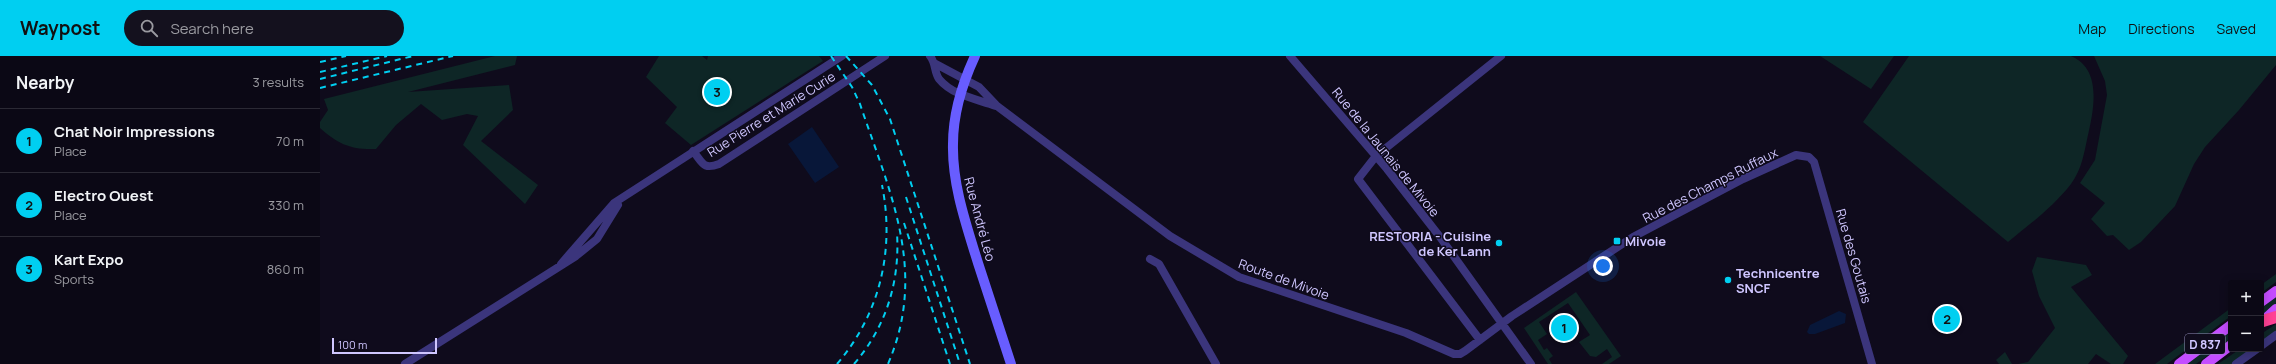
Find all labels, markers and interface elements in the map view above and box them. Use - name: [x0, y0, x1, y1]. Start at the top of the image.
- search box: [124, 10, 404, 46]
- text: Waypost: [20, 15, 100, 41]
- icon: search: [138, 17, 160, 39]
- text: Search here: [170, 18, 254, 39]
- text: Map: [2078, 19, 2106, 38]
- text: Directions: [2128, 19, 2195, 38]
- text: Saved: [2217, 19, 2256, 38]
- street label: Rue Pierre et Marie Curie: [704, 67, 839, 161]
- text: Nearby: [16, 71, 74, 94]
- text: 3 results: [252, 73, 304, 91]
- pin: 3: [704, 77, 730, 107]
- street label: Rue de la Jaunais de Mivoie: [1328, 83, 1444, 221]
- text: Chat Noir Impressions: [54, 121, 215, 142]
- text: 1: [26, 132, 32, 150]
- text: 70 m: [276, 132, 304, 150]
- text: Place: [54, 142, 87, 160]
- street label: Rue des Champs Ruffaux: [1639, 143, 1781, 227]
- street label: Rue André Léo: [960, 175, 1000, 263]
- text: Electro Ouest: [54, 185, 154, 206]
- text: 2: [25, 196, 33, 214]
- text: 330 m: [268, 196, 304, 214]
- text: Place: [54, 206, 87, 224]
- street label: Rue des Goutais: [1832, 207, 1876, 306]
- place label: RESTORIA - Cuisine de Ker Lann: [1369, 227, 1491, 260]
- place label: Mivoie: [1625, 232, 1666, 250]
- marker: Mivoie: [1612, 236, 1622, 246]
- marker: RESTORIA - Cuisine de Ker Lann: [1494, 238, 1504, 248]
- text: Kart Expo: [54, 249, 123, 270]
- street label: Route de Mivoie: [1236, 254, 1332, 304]
- your location: [1593, 256, 1613, 276]
- text: 3: [25, 260, 33, 278]
- text: 860 m: [267, 260, 304, 278]
- place label: Technicentre SNCF: [1736, 264, 1820, 297]
- text: Sports: [54, 270, 94, 288]
- marker: Technicentre SNCF: [1723, 275, 1733, 285]
- map controls: [2228, 280, 2264, 352]
- button: +: [2228, 280, 2264, 316]
- pin: 2: [1934, 304, 1960, 334]
- pin: 1: [1551, 313, 1577, 343]
- button: −: [2228, 316, 2264, 352]
- road number: D 837: [2185, 334, 2225, 354]
- scale bar: [332, 336, 437, 355]
- text: 100 m: [338, 337, 367, 352]

